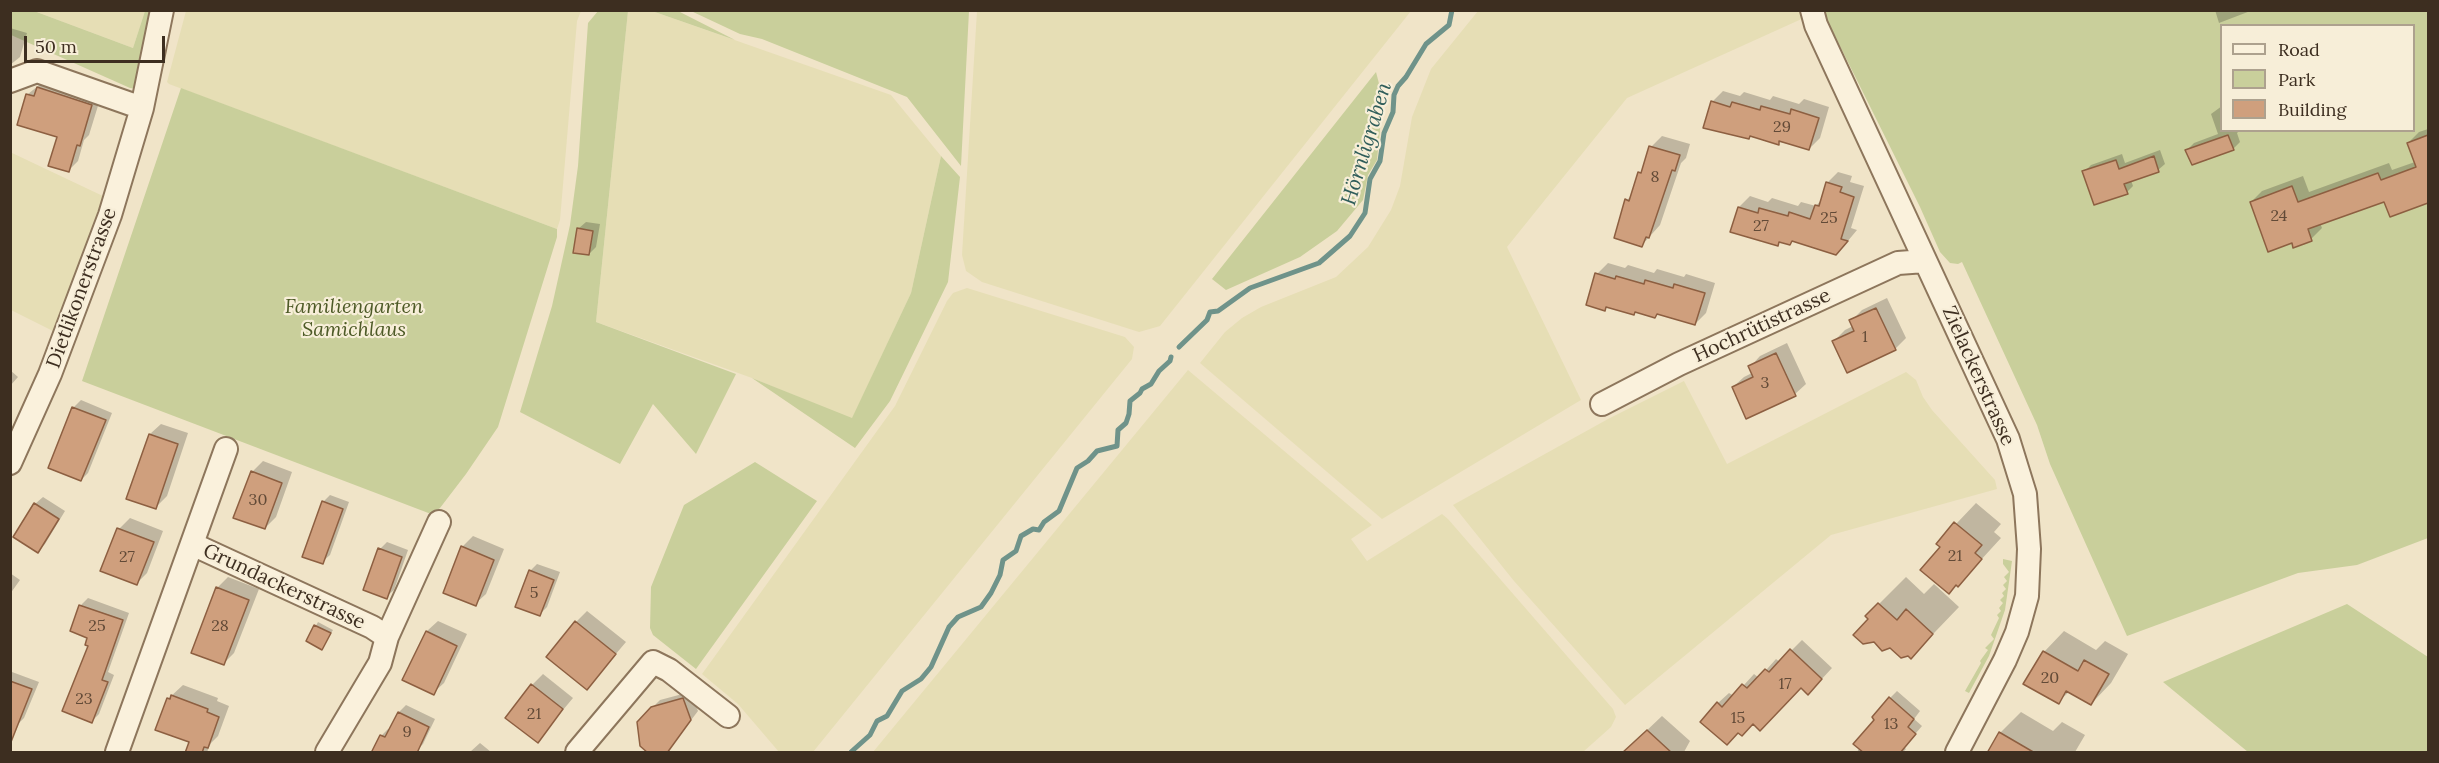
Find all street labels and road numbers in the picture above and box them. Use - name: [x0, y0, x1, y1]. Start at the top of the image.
- street label: Dietlikonerstrasse: [42, 204, 122, 372]
- street label: Hochrütistrasse: [1690, 284, 1834, 368]
- street label: Zielackerstrasse: [1936, 302, 2020, 450]
- street label: Grundackerstrasse: [199, 539, 369, 635]

